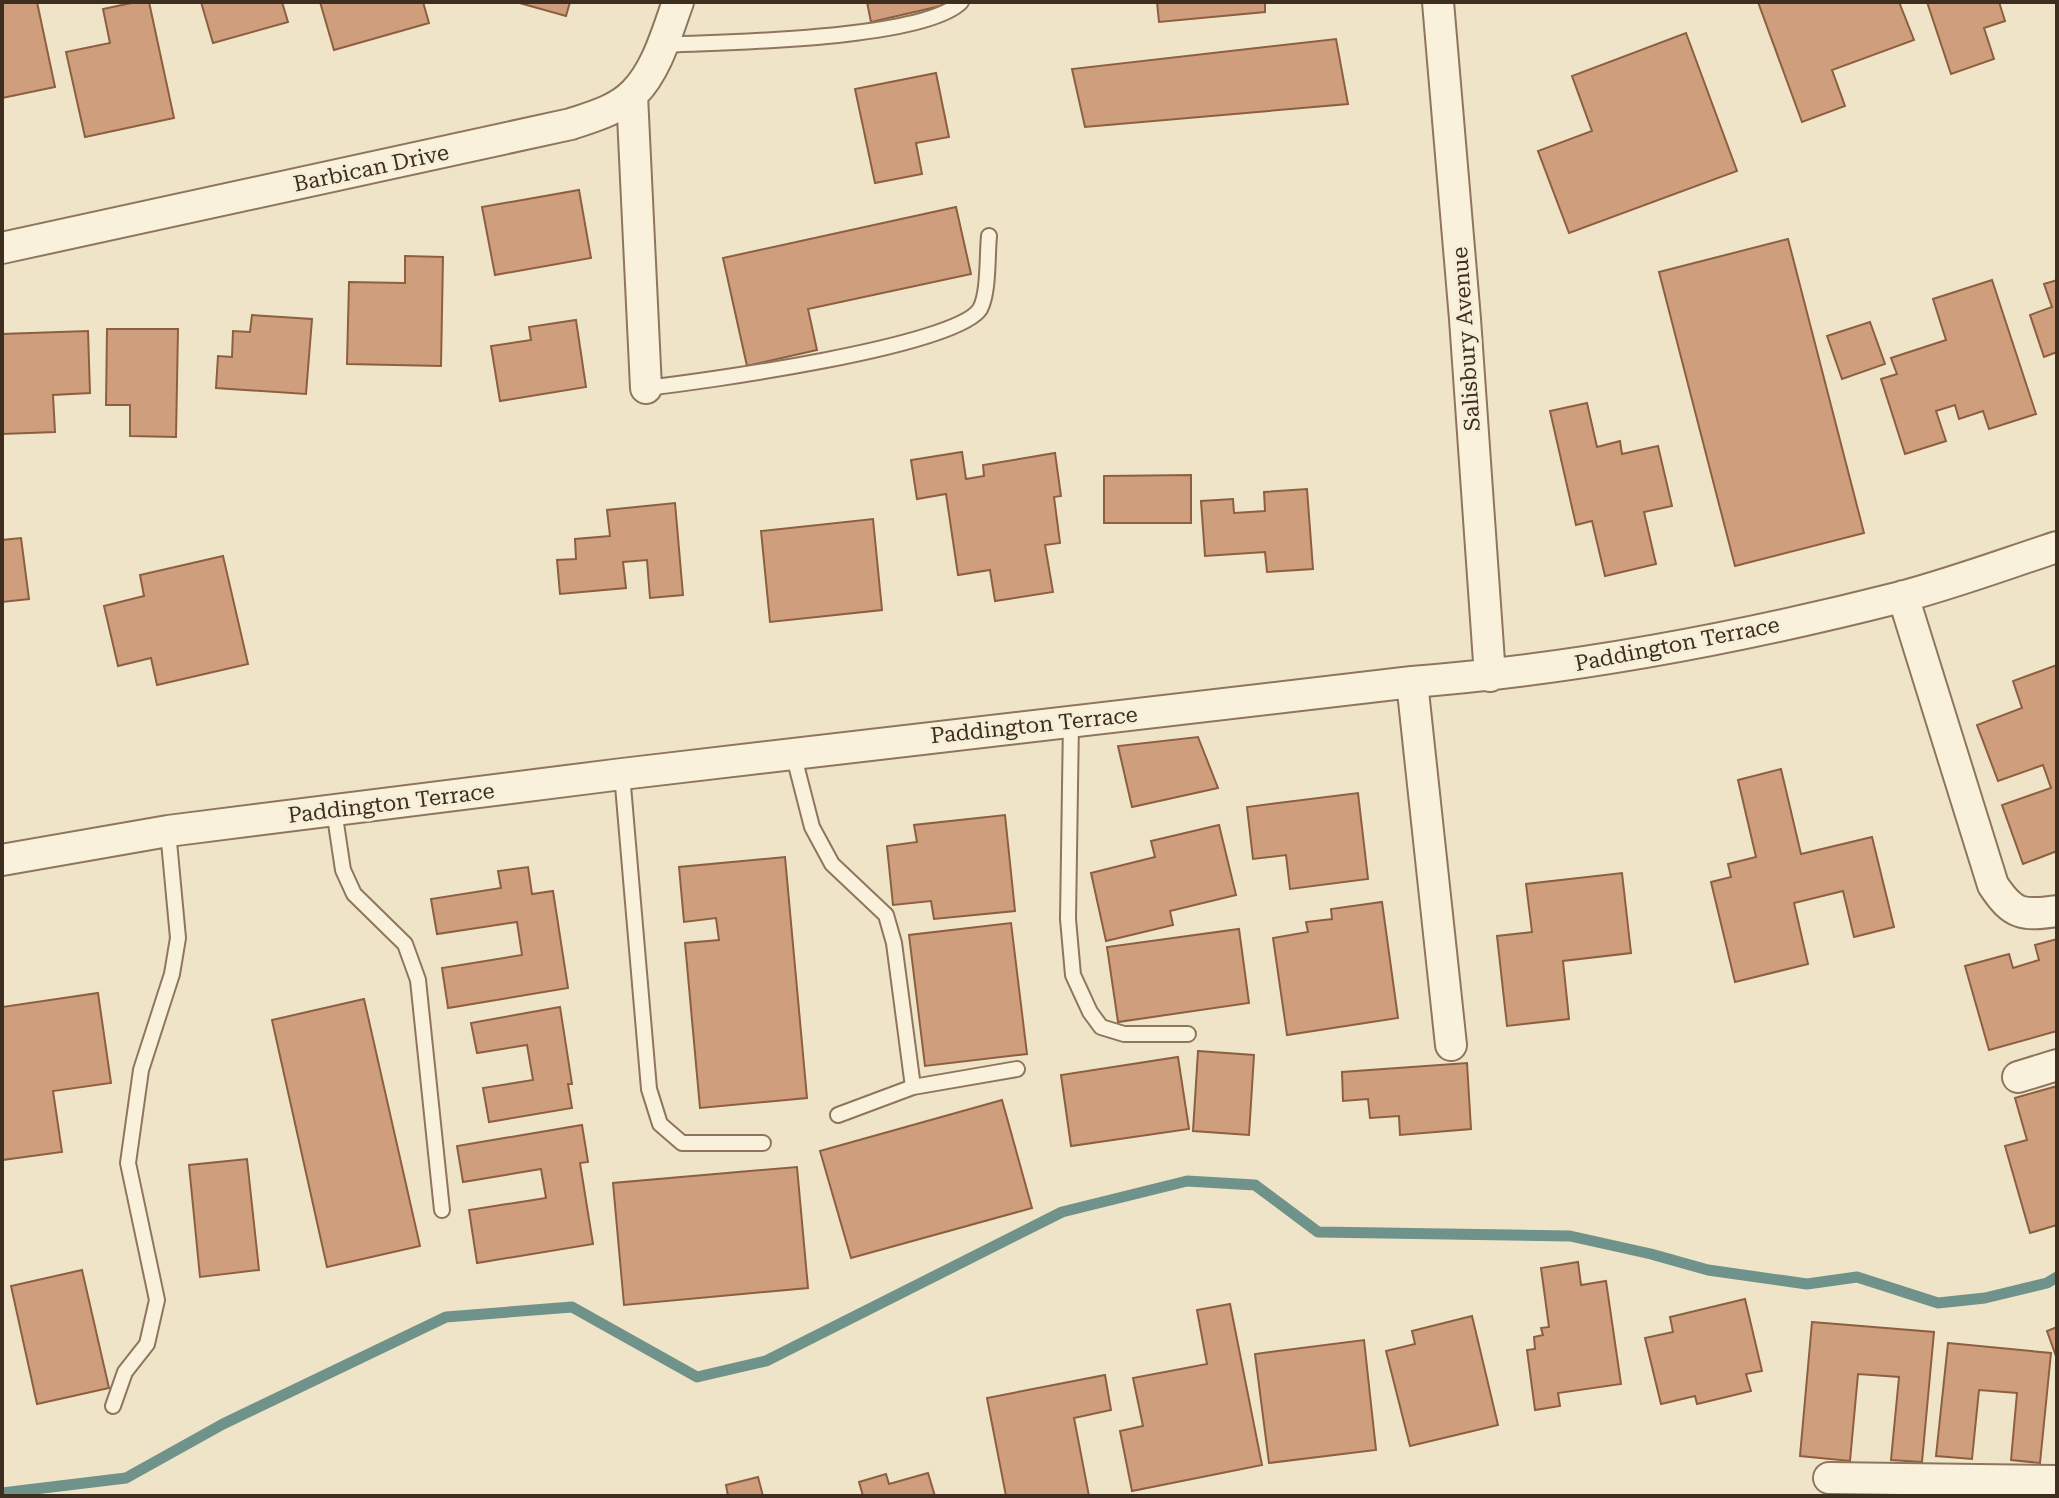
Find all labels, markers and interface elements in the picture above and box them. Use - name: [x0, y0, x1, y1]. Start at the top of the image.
- street label: Barbican Drive: [291, 139, 451, 197]
- street label: Salisbury Avenue: [1447, 246, 1485, 432]
- street label: Paddington Terrace: [1572, 612, 1782, 676]
- street label: Paddington Terrace: [929, 702, 1139, 748]
- street label: Paddington Terrace: [286, 778, 496, 828]

